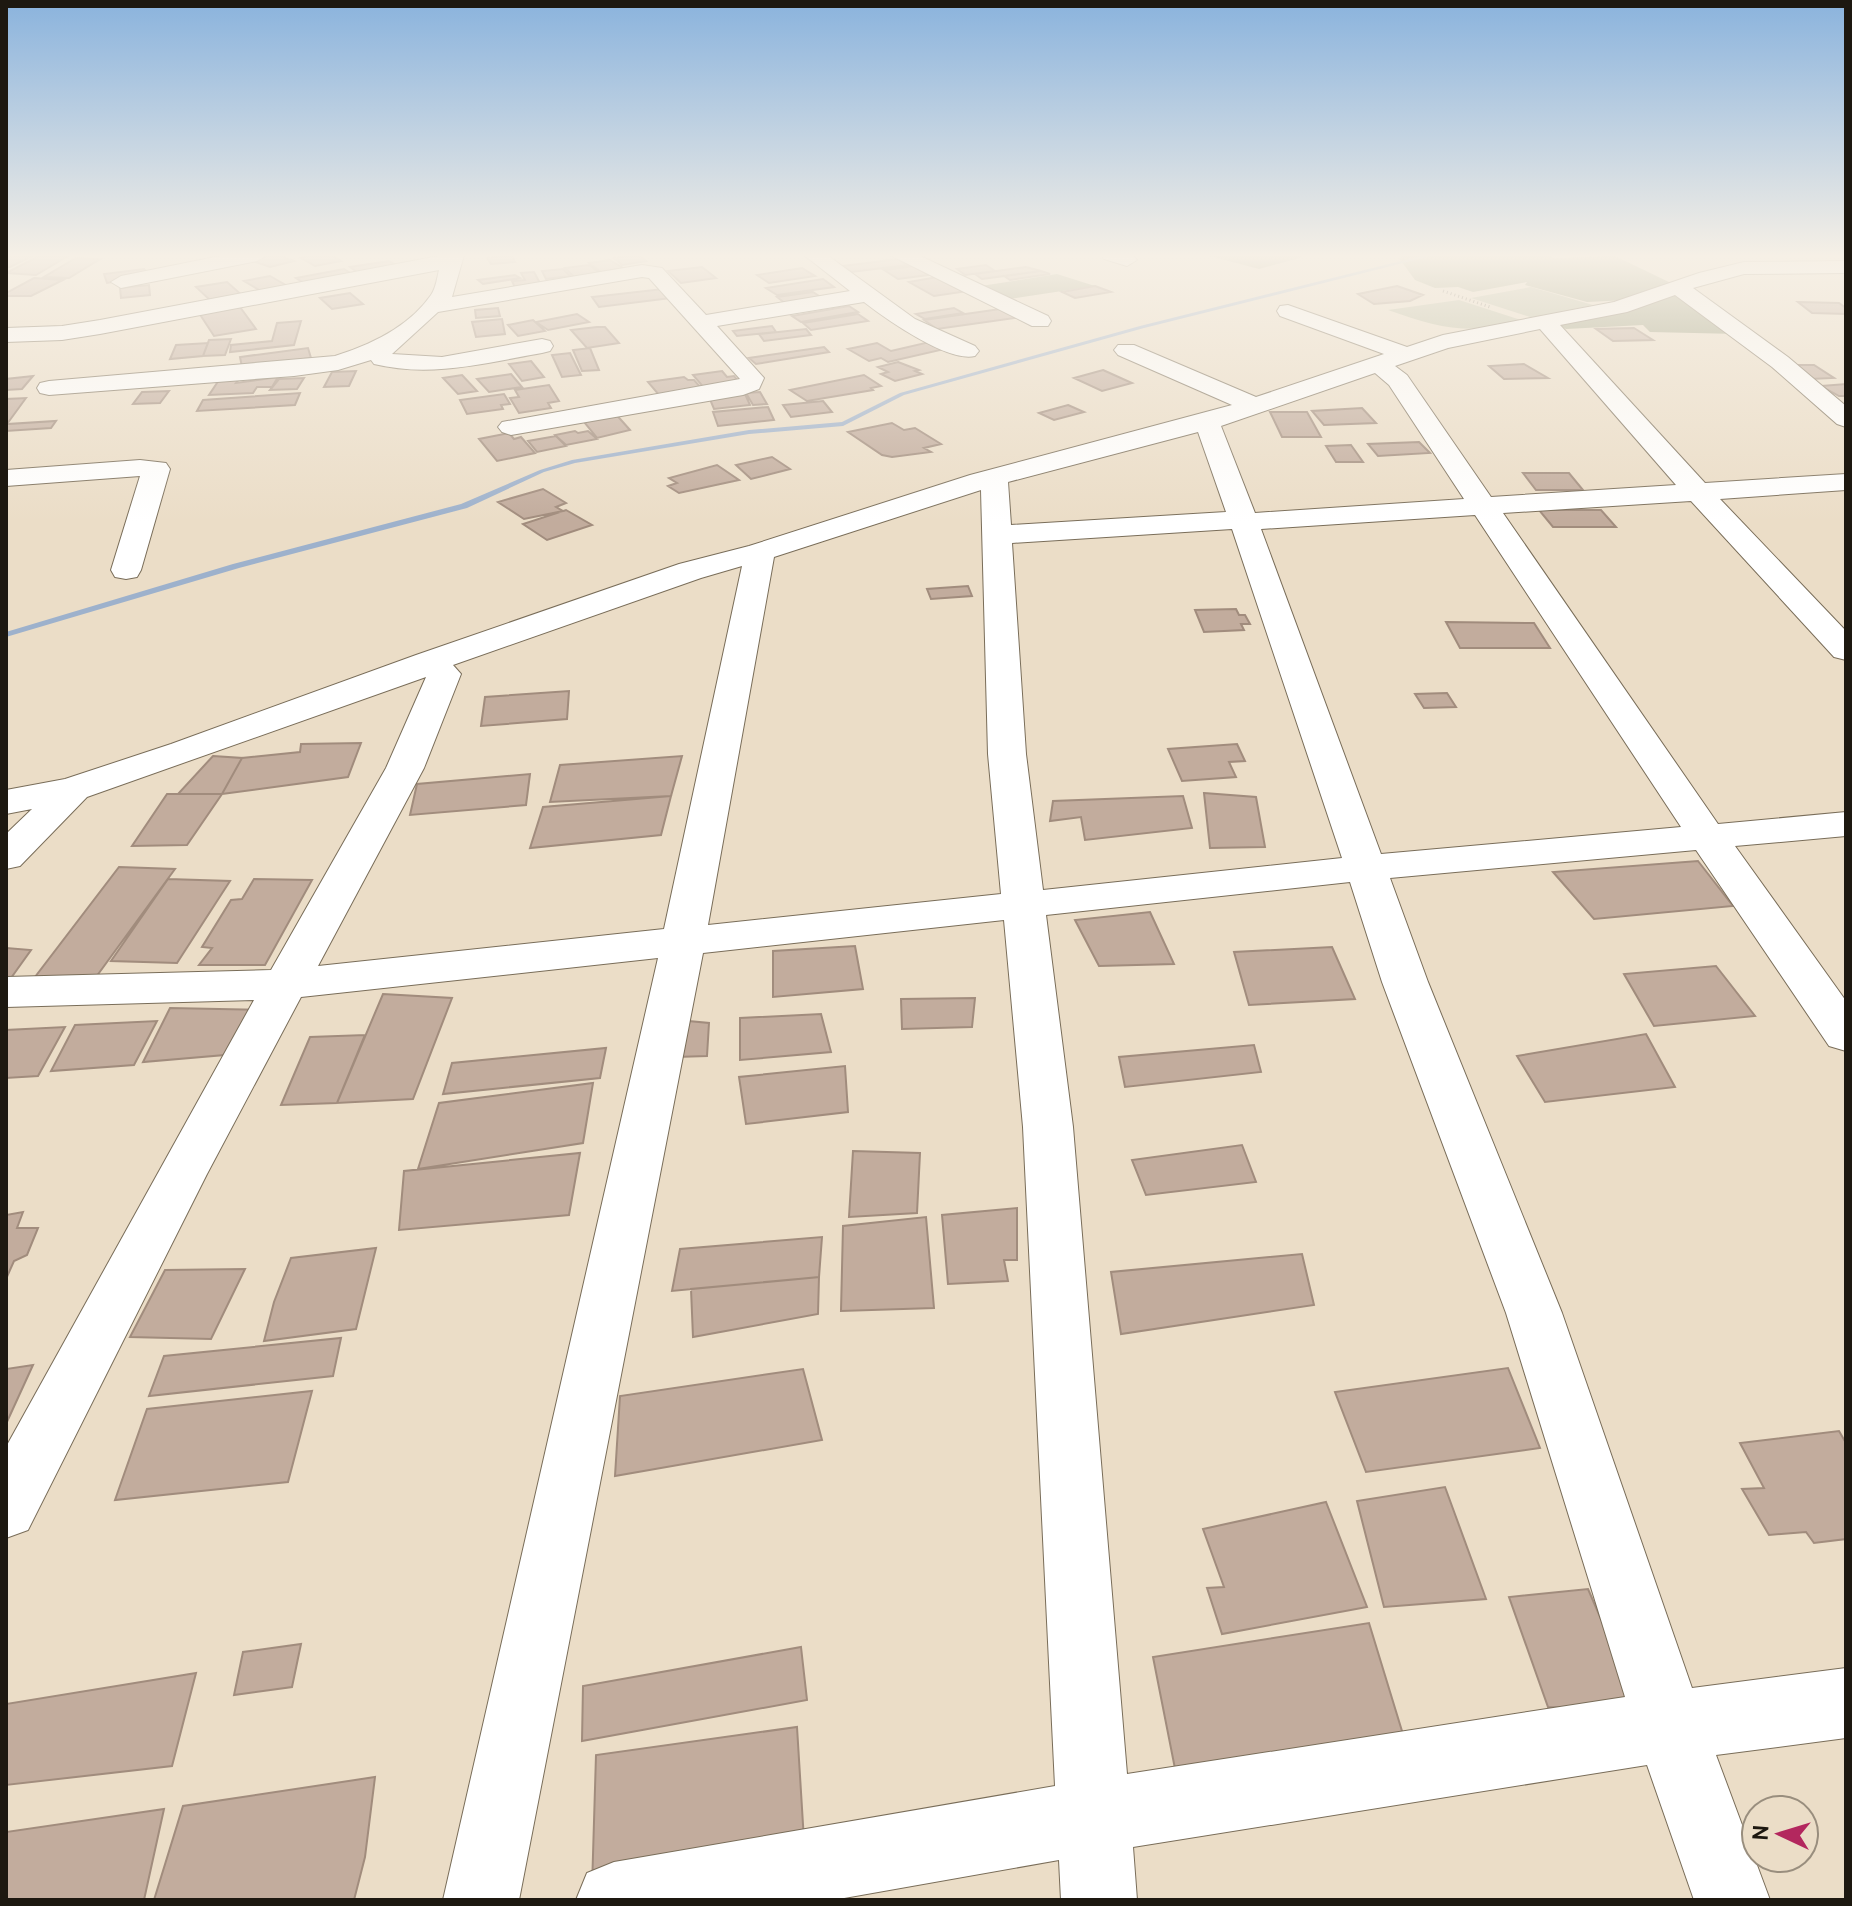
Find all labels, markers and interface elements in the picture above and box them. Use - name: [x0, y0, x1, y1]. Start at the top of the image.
- north arrow: [1740, 1794, 1820, 1874]
- text: N: [1747, 1824, 1775, 1841]

